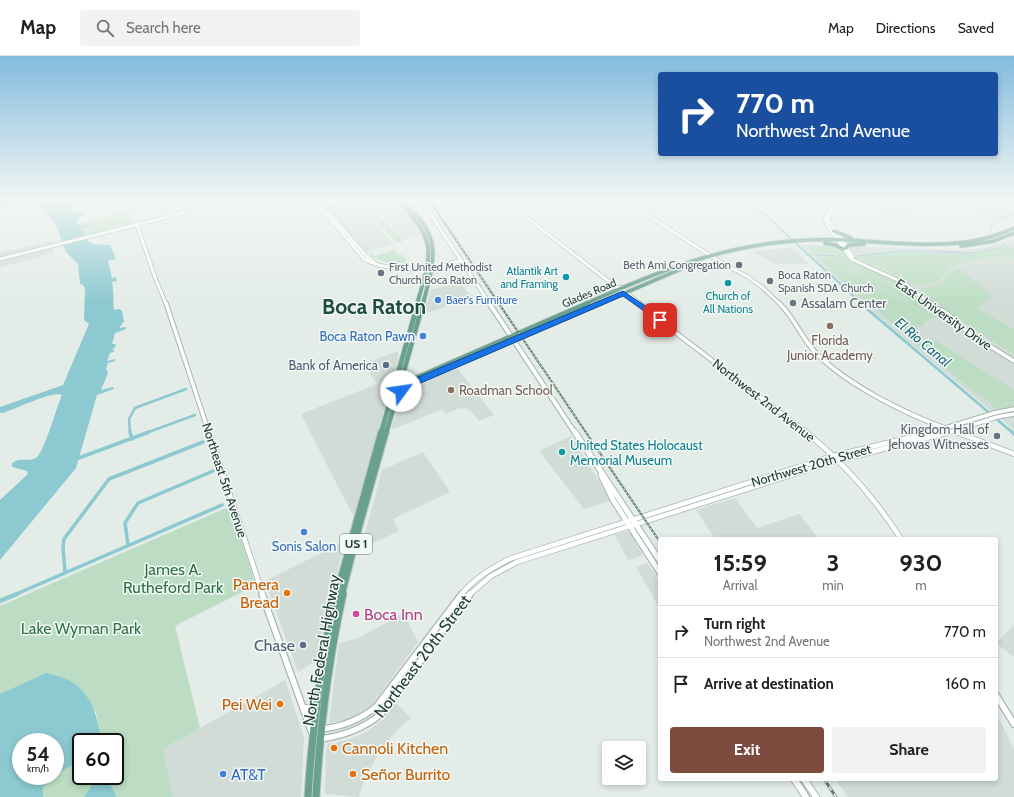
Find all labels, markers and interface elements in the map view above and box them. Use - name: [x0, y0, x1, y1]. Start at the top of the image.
- search box: [80, 10, 360, 46]
- text: Map: [20, 16, 56, 39]
- icon: search: [94, 17, 116, 39]
- text: Search here: [126, 19, 201, 37]
- text: Map: [828, 19, 854, 37]
- text: Directions: [876, 19, 936, 37]
- text: Saved: [958, 19, 994, 37]
- text: 770 m: [736, 86, 815, 120]
- icon: right: [670, 88, 722, 140]
- text: Northwest 2nd Avenue: [736, 120, 910, 142]
- place label: Beth Ami Congregation: [623, 258, 731, 272]
- place label: First United Methodist Church Boca Raton: [389, 260, 493, 287]
- marker: Beth Ami Congregation: [734, 260, 744, 270]
- place label: Atlantik Art and Framing: [500, 264, 559, 291]
- marker: First United Methodist Church Boca Raton: [376, 268, 386, 278]
- place label: Boca Raton Spanish SDA Church: [778, 268, 874, 295]
- marker: Atlantik Art and Framing: [561, 272, 571, 282]
- street label: Glades Road: [560, 275, 618, 311]
- street label: East University Drive: [893, 275, 995, 353]
- marker: Boca Raton Spanish SDA Church: [765, 276, 775, 286]
- marker: Church of All Nations: [723, 278, 733, 288]
- place label: Church of All Nations: [703, 289, 753, 316]
- place label: Baer's Furniture: [446, 293, 518, 307]
- district label: Boca Raton: [322, 294, 426, 319]
- marker: Baer's Furniture: [433, 295, 443, 305]
- place label: Assalam Center: [801, 295, 887, 311]
- marker: Assalam Center: [788, 298, 798, 308]
- pin: [643, 303, 677, 337]
- icon: arrive: [649, 309, 671, 331]
- water label: El Rio Canal: [891, 313, 955, 371]
- marker: Florida Junior Academy: [825, 321, 835, 331]
- place label: Boca Raton Pawn: [319, 328, 415, 344]
- marker: Boca Raton Pawn: [418, 331, 428, 341]
- place label: Florida Junior Academy: [786, 332, 873, 363]
- street label: Northwest 2nd Avenue: [710, 355, 819, 445]
- place label: Bank of America: [289, 357, 379, 373]
- marker: Bank of America: [381, 360, 391, 370]
- position arrow: [380, 370, 422, 412]
- place label: Roadman School: [459, 382, 553, 398]
- marker: Roadman School: [446, 385, 456, 395]
- street label: Northeast 5th Avenue: [199, 421, 251, 540]
- place label: Kingdom Hall of Jehovas Witnesses: [887, 421, 990, 452]
- marker: Kingdom Hall of Jehovas Witnesses: [992, 431, 1002, 441]
- place label: United States Holocaust Memorial Museum: [570, 437, 703, 468]
- street label: Northwest 20th Street: [749, 440, 873, 490]
- marker: United States Holocaust Memorial Museum: [557, 447, 567, 457]
- marker: Sonis Salon: [299, 527, 309, 537]
- road number: US 1: [340, 534, 372, 554]
- place label: Sonis Salon: [272, 538, 336, 554]
- text: 15:59: [713, 548, 767, 577]
- text: 3: [827, 548, 839, 577]
- text: 930: [899, 548, 943, 577]
- park label: James A. Rutheford Park: [123, 560, 224, 597]
- street label: North Federal Highway: [299, 573, 344, 727]
- place label: Panera Bread: [233, 575, 279, 612]
- text: Arrival: [723, 577, 757, 593]
- text: min: [822, 577, 844, 593]
- text: m: [915, 577, 927, 593]
- marker: Panera Bread: [282, 588, 292, 598]
- street label: Northeast 20th Street: [370, 591, 475, 721]
- place label: Boca Inn: [364, 605, 423, 624]
- marker: Boca Inn: [351, 609, 361, 619]
- text: Turn right: [704, 615, 765, 633]
- park label: Lake Wyman Park: [21, 619, 142, 638]
- icon: right: [670, 621, 692, 643]
- text: 770 m: [944, 623, 986, 641]
- text: Northwest 2nd Avenue: [704, 633, 830, 649]
- place label: Chase: [254, 636, 295, 655]
- marker: Chase: [298, 640, 308, 650]
- icon: arrive: [670, 673, 692, 695]
- text: Arrive at destination: [704, 675, 834, 693]
- text: 160 m: [946, 675, 986, 693]
- place label: Pei Wei: [222, 695, 272, 714]
- marker: Pei Wei: [275, 699, 285, 709]
- button: Exit: [670, 727, 824, 773]
- button: Share: [832, 727, 986, 773]
- speed limit sign: 60: [72, 733, 124, 785]
- place label: Cannoli Kitchen: [342, 739, 448, 758]
- map controls: [602, 741, 646, 785]
- button: layers: [602, 741, 646, 785]
- text: 54: [26, 742, 50, 766]
- marker: Cannoli Kitchen: [329, 743, 339, 753]
- text: km/h: [27, 762, 49, 775]
- place label: AT&T: [231, 765, 266, 784]
- place label: Señor Burrito: [361, 765, 451, 784]
- marker: AT&T: [218, 769, 228, 779]
- marker: Señor Burrito: [348, 769, 358, 779]

